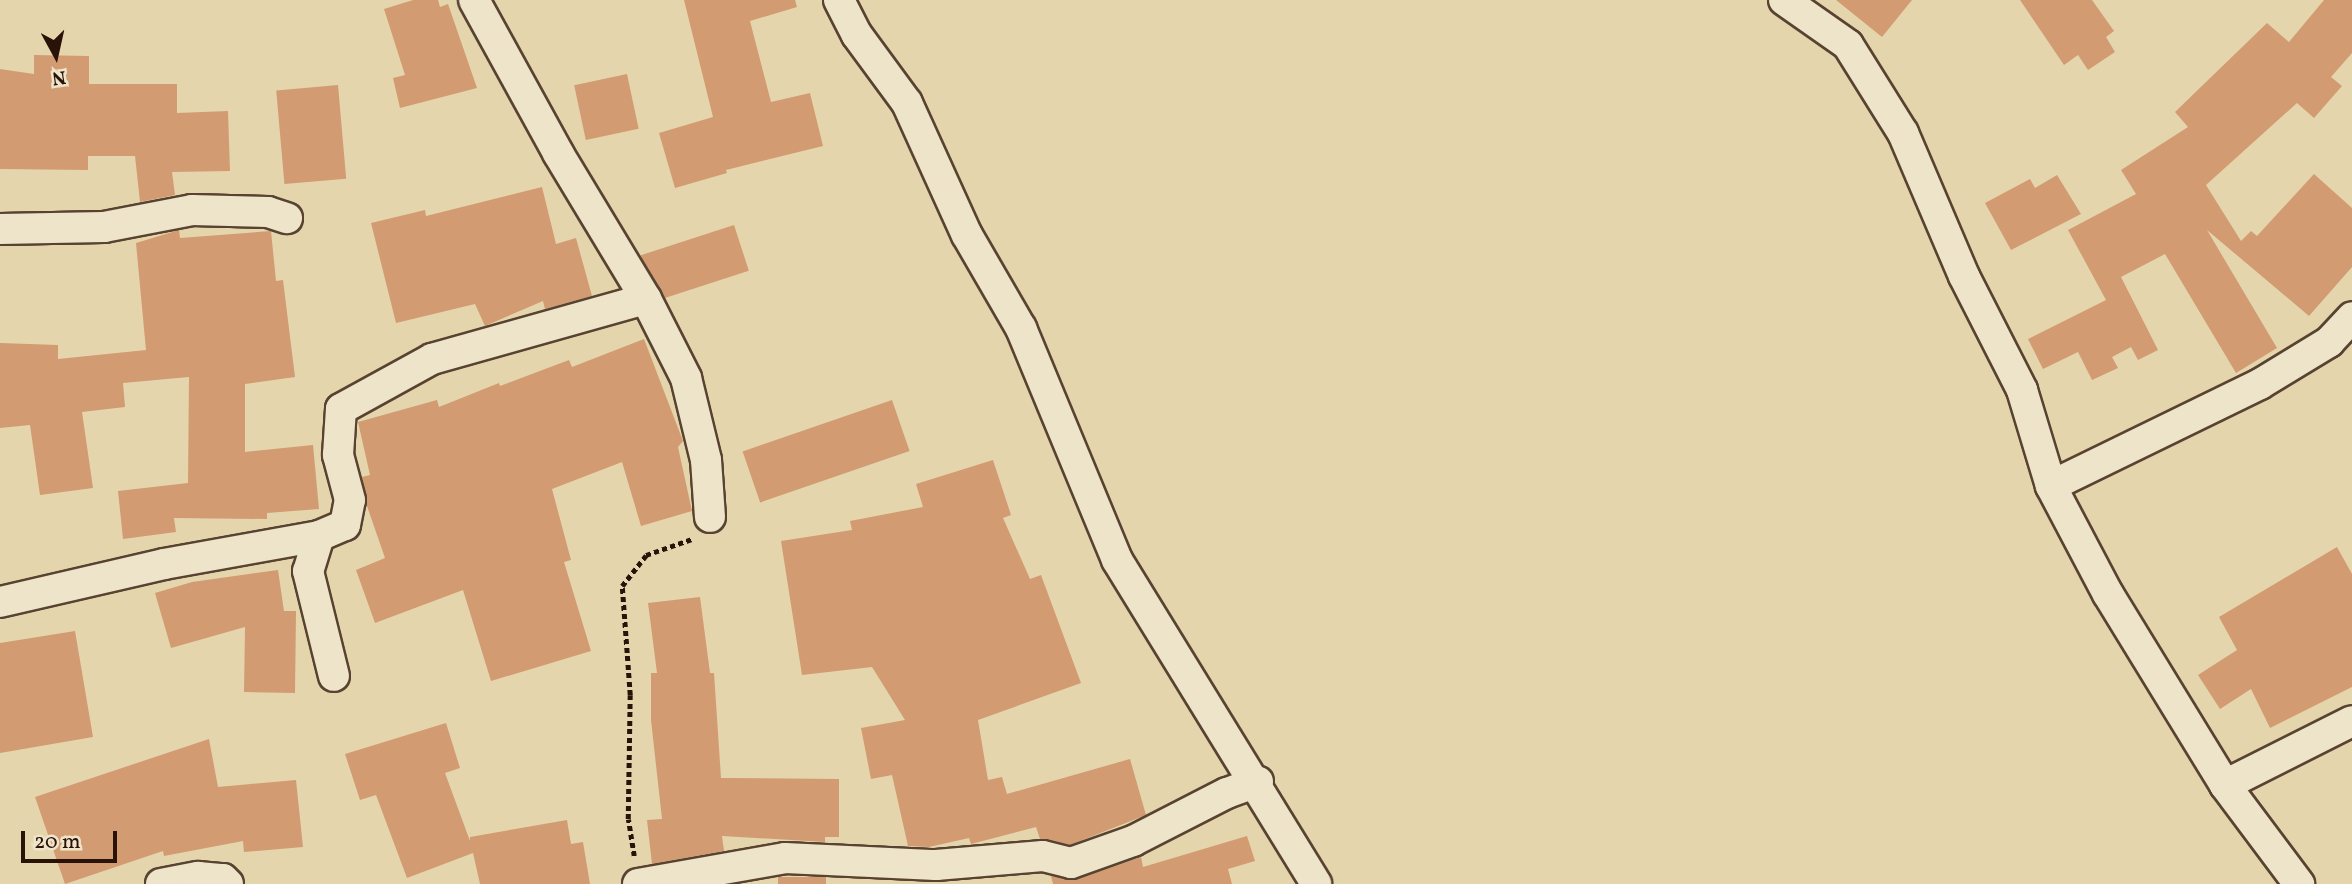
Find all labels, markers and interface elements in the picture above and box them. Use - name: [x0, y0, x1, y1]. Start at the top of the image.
- north arrow: [21, 21, 91, 91]
- text: N: [50, 63, 68, 91]
- scale bar: [24, 818, 121, 862]
- text: 20 m: [34, 828, 80, 857]

